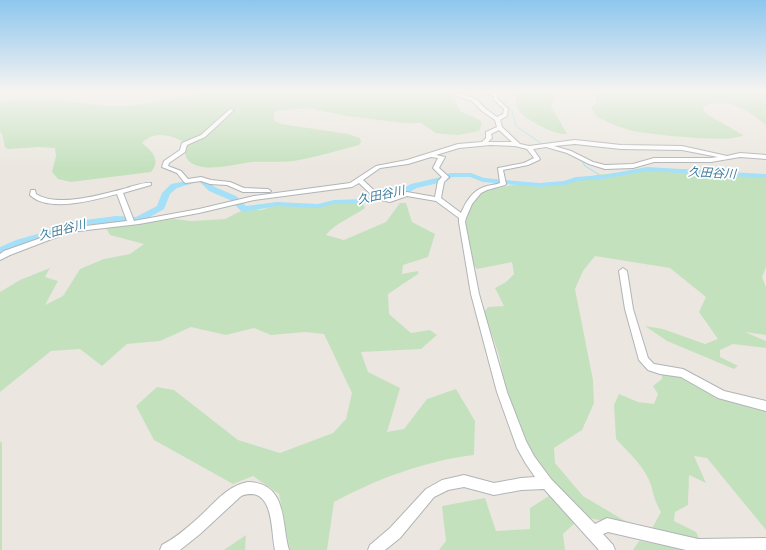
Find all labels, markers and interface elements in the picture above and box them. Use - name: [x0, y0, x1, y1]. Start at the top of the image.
- water label: 久田谷川: [688, 165, 738, 181]
- water label: 久田谷川: [356, 183, 408, 207]
- water label: 久田谷川: [37, 217, 89, 243]

